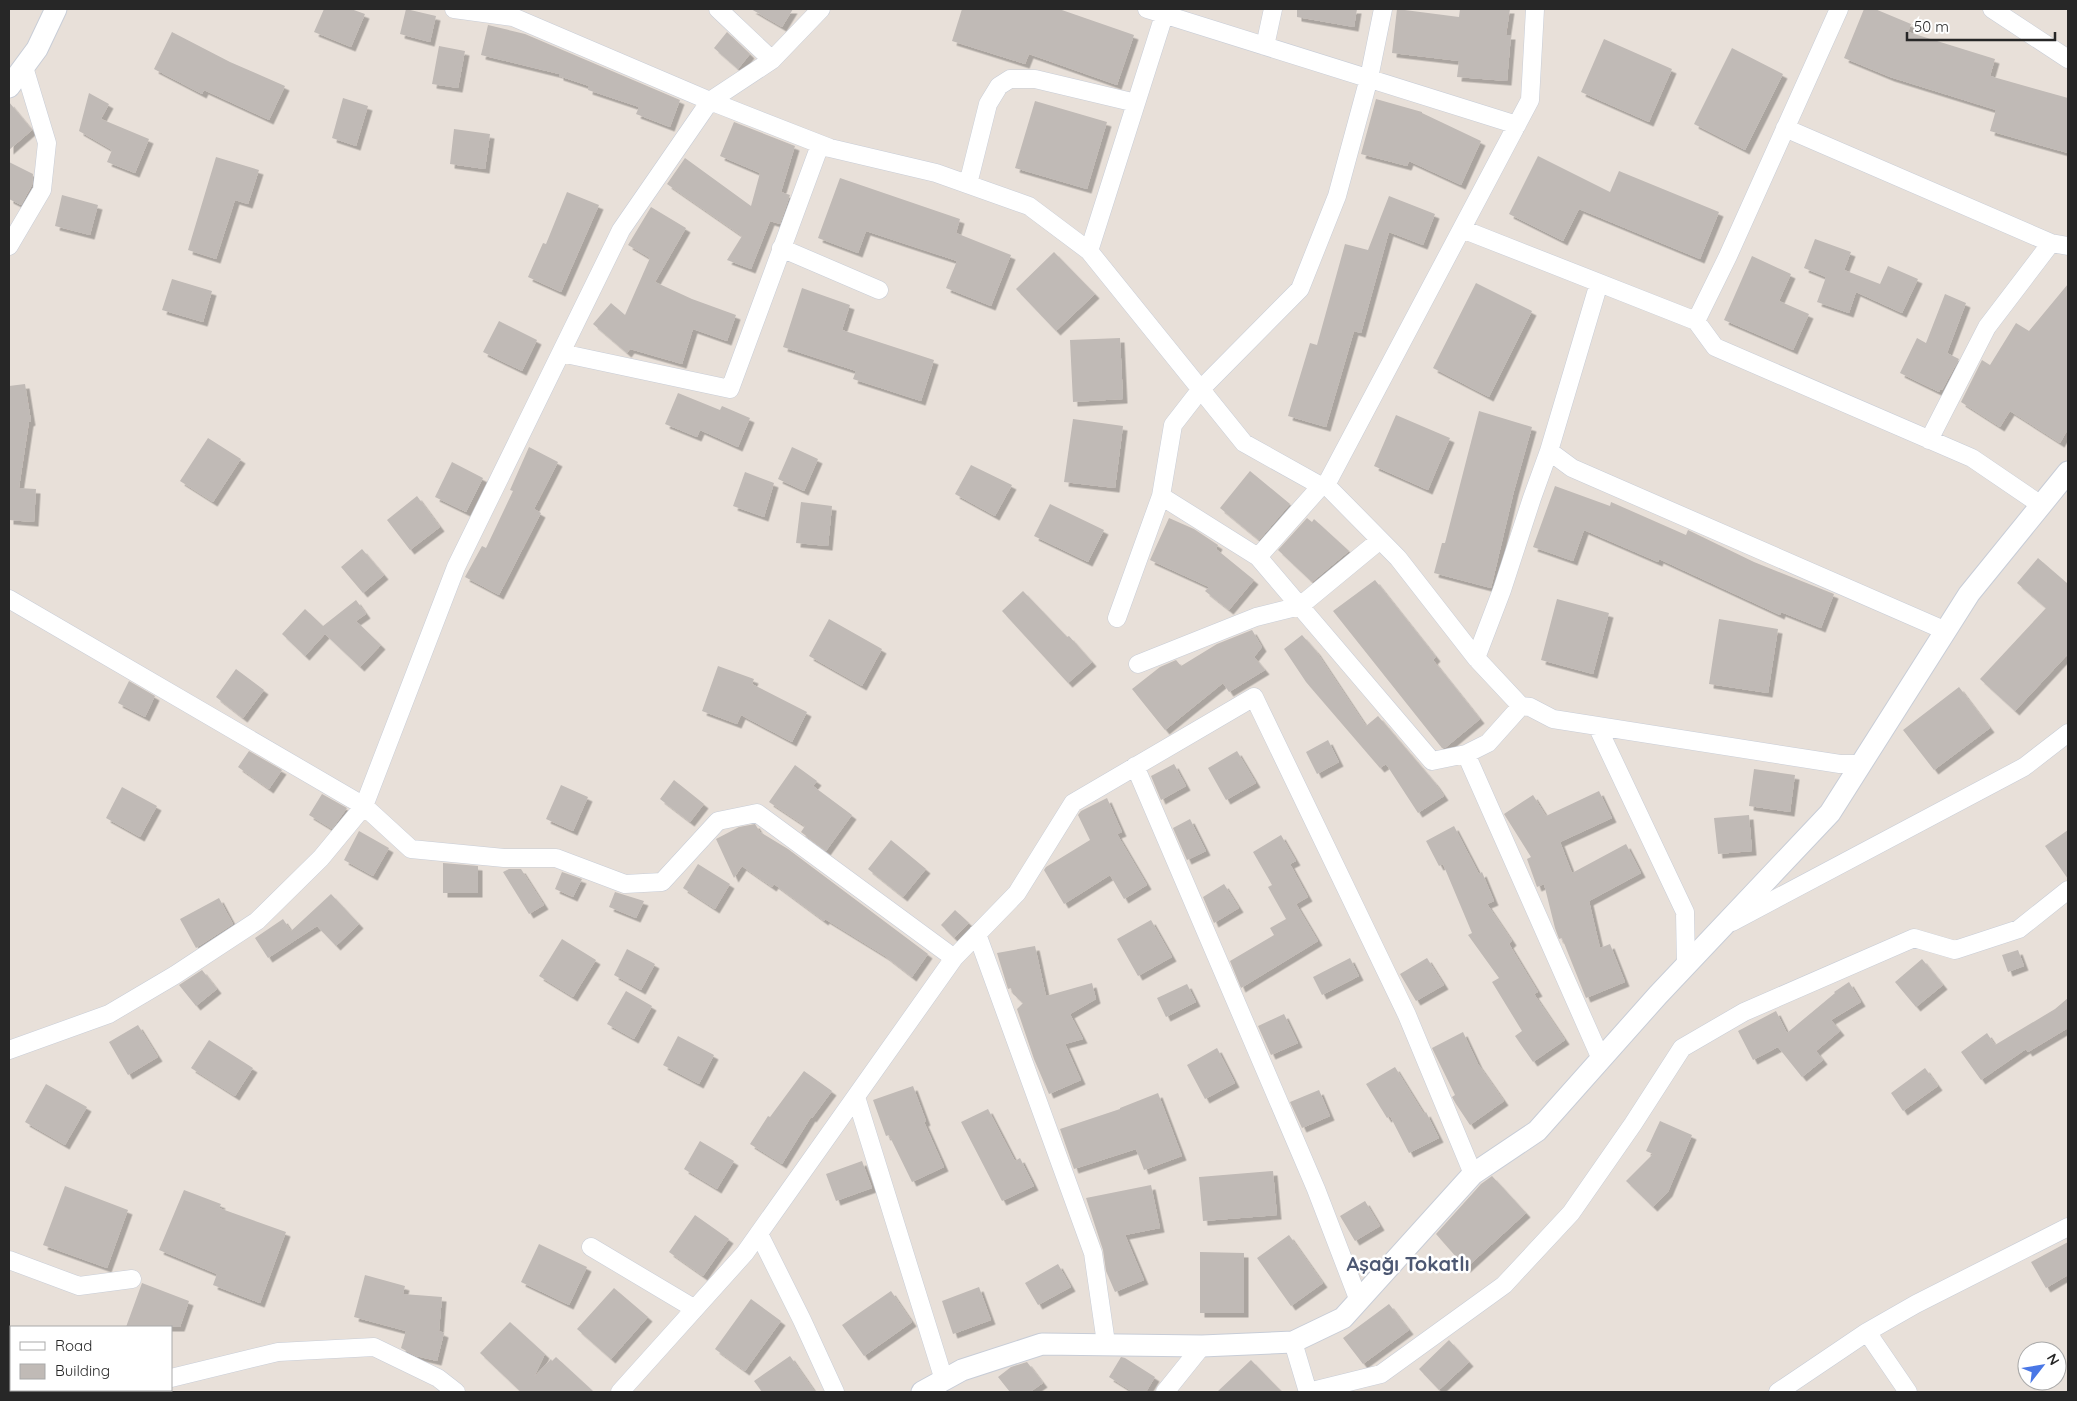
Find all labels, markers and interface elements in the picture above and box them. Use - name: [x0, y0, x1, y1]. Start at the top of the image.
- scale bar: [1907, 10, 2054, 42]
- text: 50 m: [1914, 17, 1949, 36]
- district label: Aşağı Tokatlı: [1347, 1251, 1469, 1276]
- legend: [10, 1326, 172, 1391]
- text: Road: [55, 1336, 92, 1355]
- north arrow: [2017, 1341, 2067, 1391]
- text: N: [2043, 1350, 2064, 1368]
- text: Building: [55, 1361, 110, 1380]

